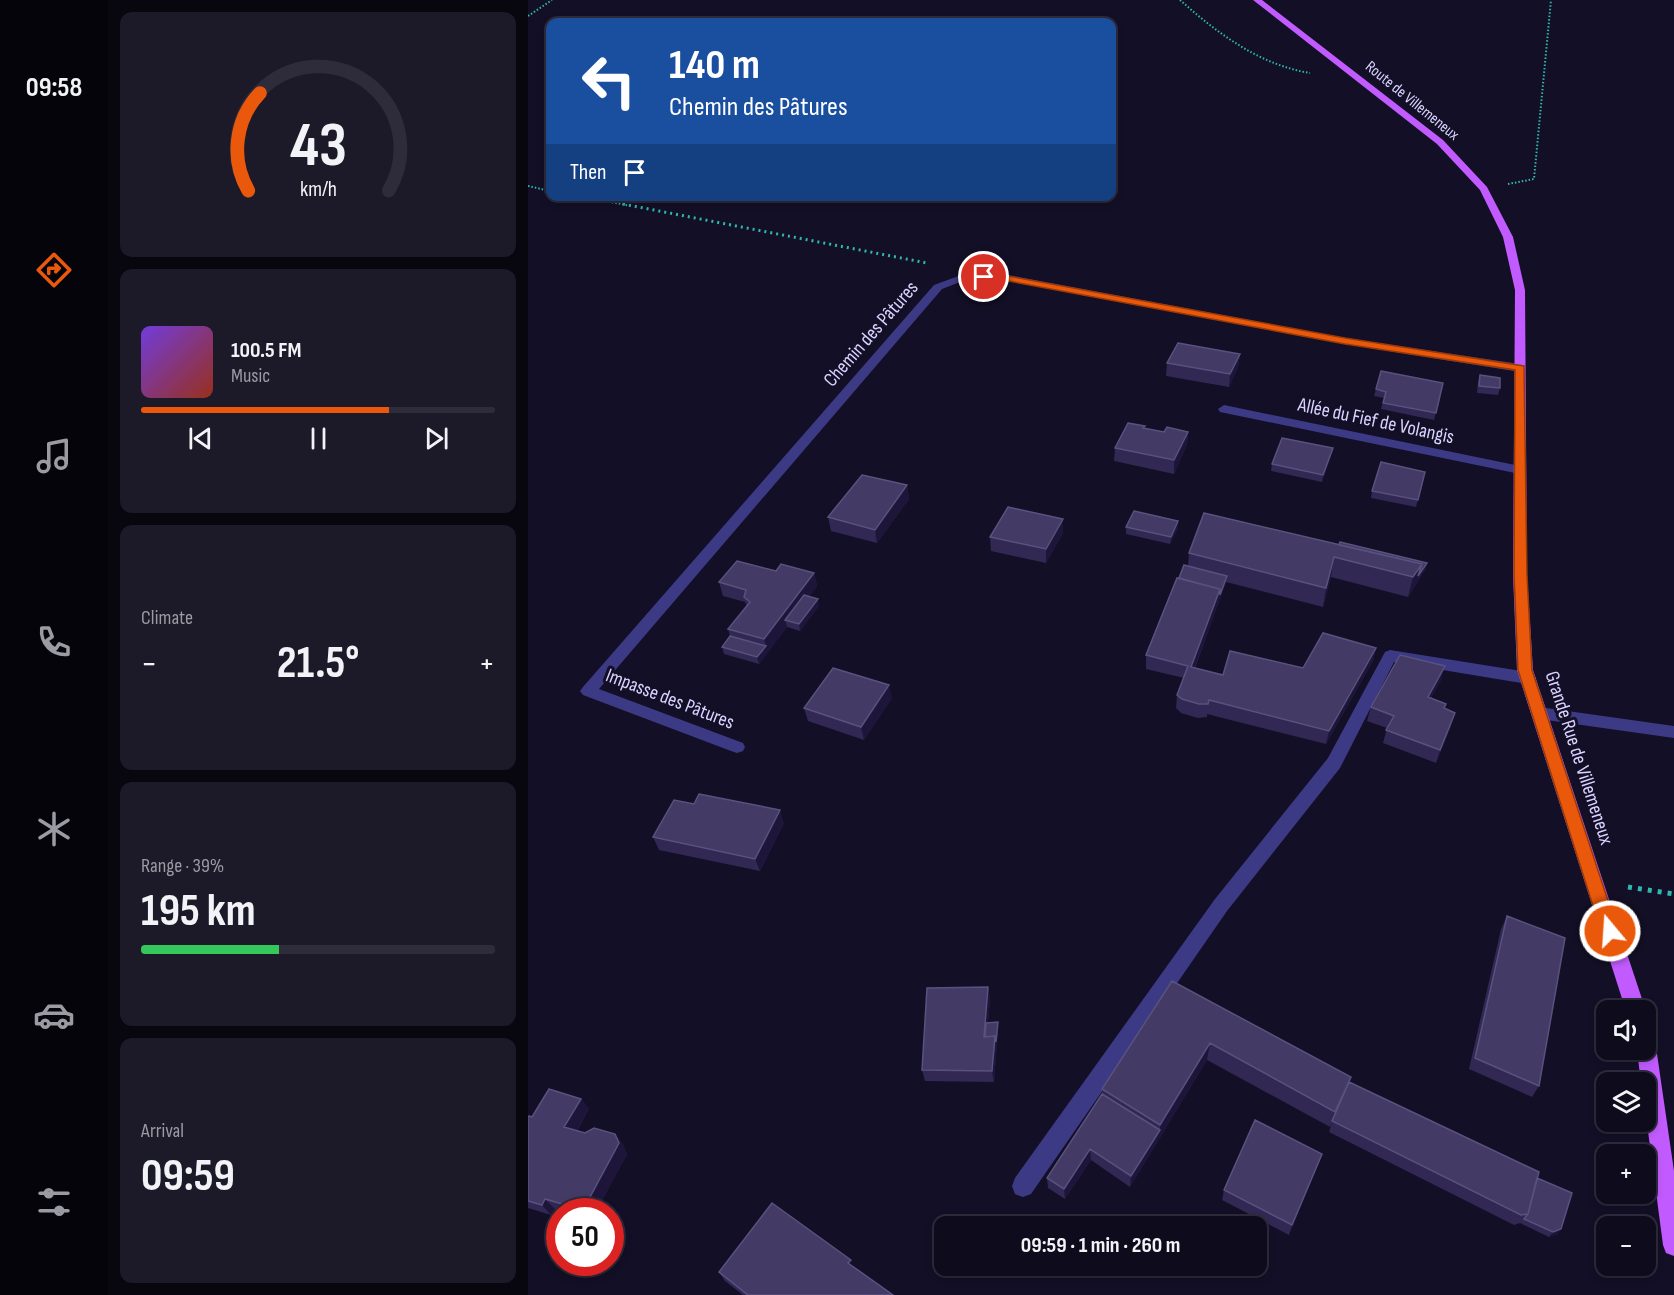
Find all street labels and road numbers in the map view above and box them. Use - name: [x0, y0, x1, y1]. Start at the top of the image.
- street label: Route de Villemeneux: [1361, 57, 1463, 145]
- street label: Chemin des Pâtures: [819, 276, 923, 392]
- street label: Allée du Fief de Volangis: [1295, 393, 1456, 449]
- street label: Impasse des Pâtures: [602, 663, 738, 735]
- street label: Grande Rue de Villemeneux: [1540, 668, 1619, 848]

